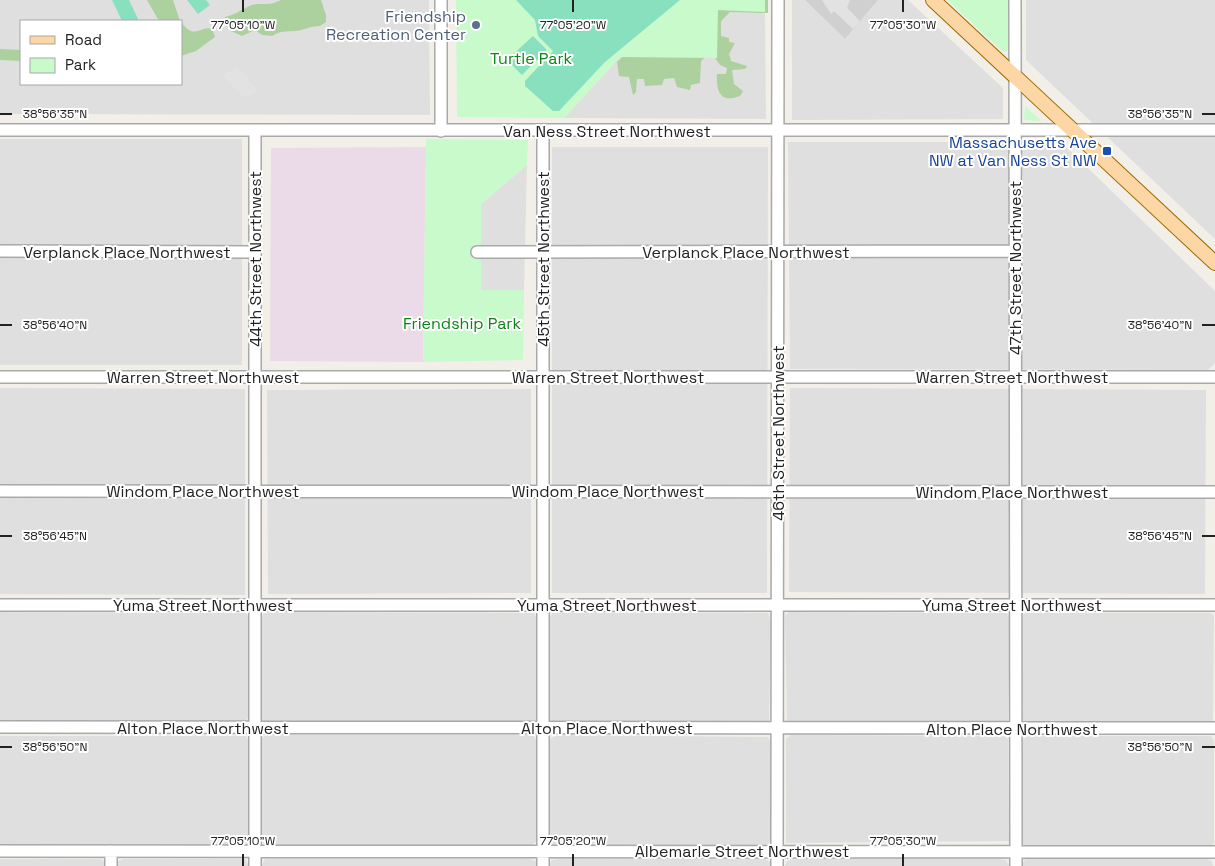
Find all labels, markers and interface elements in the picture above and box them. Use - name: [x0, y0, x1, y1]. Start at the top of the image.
- place label: Friendship Recreation Center: [326, 6, 466, 45]
- text: 77°05'10"W: [211, 17, 276, 33]
- text: 77°05'20"W: [540, 17, 607, 33]
- text: 77°05'30"W: [870, 17, 937, 33]
- marker: Friendship Recreation Center: [470, 19, 482, 31]
- legend: [20, 20, 182, 85]
- text: Road: [65, 30, 102, 49]
- park label: Turtle Park: [490, 48, 572, 69]
- text: Park: [65, 55, 96, 74]
- text: 38°56'35"N: [23, 106, 87, 122]
- text: 38°56'35"N: [1128, 106, 1192, 122]
- street label: Van Ness Street Northwest: [503, 121, 711, 142]
- place label: Massachusetts Ave NW at Van Ness St NW: [929, 132, 1097, 171]
- marker: Massachusetts Ave NW at Van Ness St NW: [1101, 145, 1113, 157]
- street label: 44th Street Northwest: [245, 171, 266, 347]
- street label: 45th Street Northwest: [533, 171, 554, 347]
- street label: 47th Street Northwest: [1005, 181, 1026, 355]
- street label: Verplanck Place Northwest: [23, 242, 231, 263]
- street label: Verplanck Place Northwest: [642, 242, 850, 263]
- park label: Friendship Park: [403, 313, 521, 334]
- text: 38°56'40"N: [23, 317, 87, 333]
- text: 38°56'40"N: [1128, 317, 1192, 333]
- street label: 46th Street Northwest: [768, 345, 789, 521]
- street label: Warren Street Northwest: [107, 367, 299, 388]
- street label: Warren Street Northwest: [512, 367, 704, 388]
- street label: Warren Street Northwest: [916, 367, 1108, 388]
- street label: Windom Place Northwest: [107, 481, 299, 502]
- street label: Windom Place Northwest: [512, 481, 704, 502]
- street label: Windom Place Northwest: [916, 482, 1108, 503]
- text: 38°56'45"N: [23, 528, 87, 544]
- text: 38°56'45"N: [1128, 528, 1192, 544]
- street label: Yuma Street Northwest: [113, 595, 293, 616]
- street label: Yuma Street Northwest: [517, 595, 697, 616]
- street label: Yuma Street Northwest: [922, 595, 1102, 616]
- street label: Alton Place Northwest: [117, 718, 289, 739]
- street label: Alton Place Northwest: [521, 718, 693, 739]
- street label: Alton Place Northwest: [926, 719, 1098, 740]
- text: 38°56'50"N: [23, 739, 87, 755]
- text: 38°56'50"N: [1128, 739, 1192, 755]
- text: 77°05'10"W: [211, 833, 276, 849]
- text: 77°05'20"W: [540, 833, 607, 849]
- text: 77°05'30"W: [870, 833, 937, 849]
- street label: Albemarle Street Northwest: [635, 841, 849, 862]

